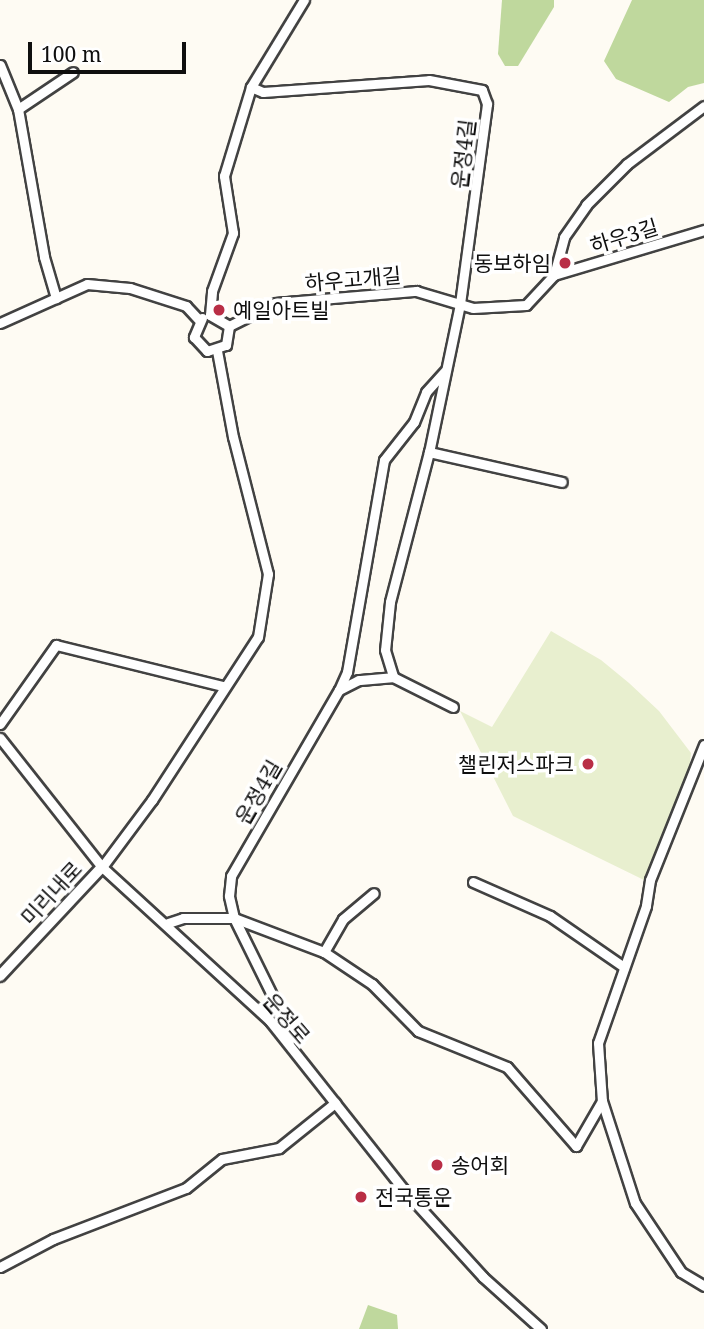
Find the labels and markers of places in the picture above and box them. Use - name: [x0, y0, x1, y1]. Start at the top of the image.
- place label: 동보하임: [474, 250, 551, 276]
- marker: 동보하임: [557, 255, 573, 271]
- place label: 예일아트빌: [233, 297, 330, 323]
- marker: 예일아트빌: [211, 302, 227, 318]
- place label: 챌린저스파크: [458, 751, 574, 777]
- marker: 챌린저스파크: [580, 756, 596, 772]
- place label: 송어회: [451, 1152, 509, 1178]
- marker: 송어회: [429, 1157, 445, 1173]
- place label: 전국통운: [375, 1184, 452, 1210]
- marker: 전국통운: [353, 1189, 369, 1205]

